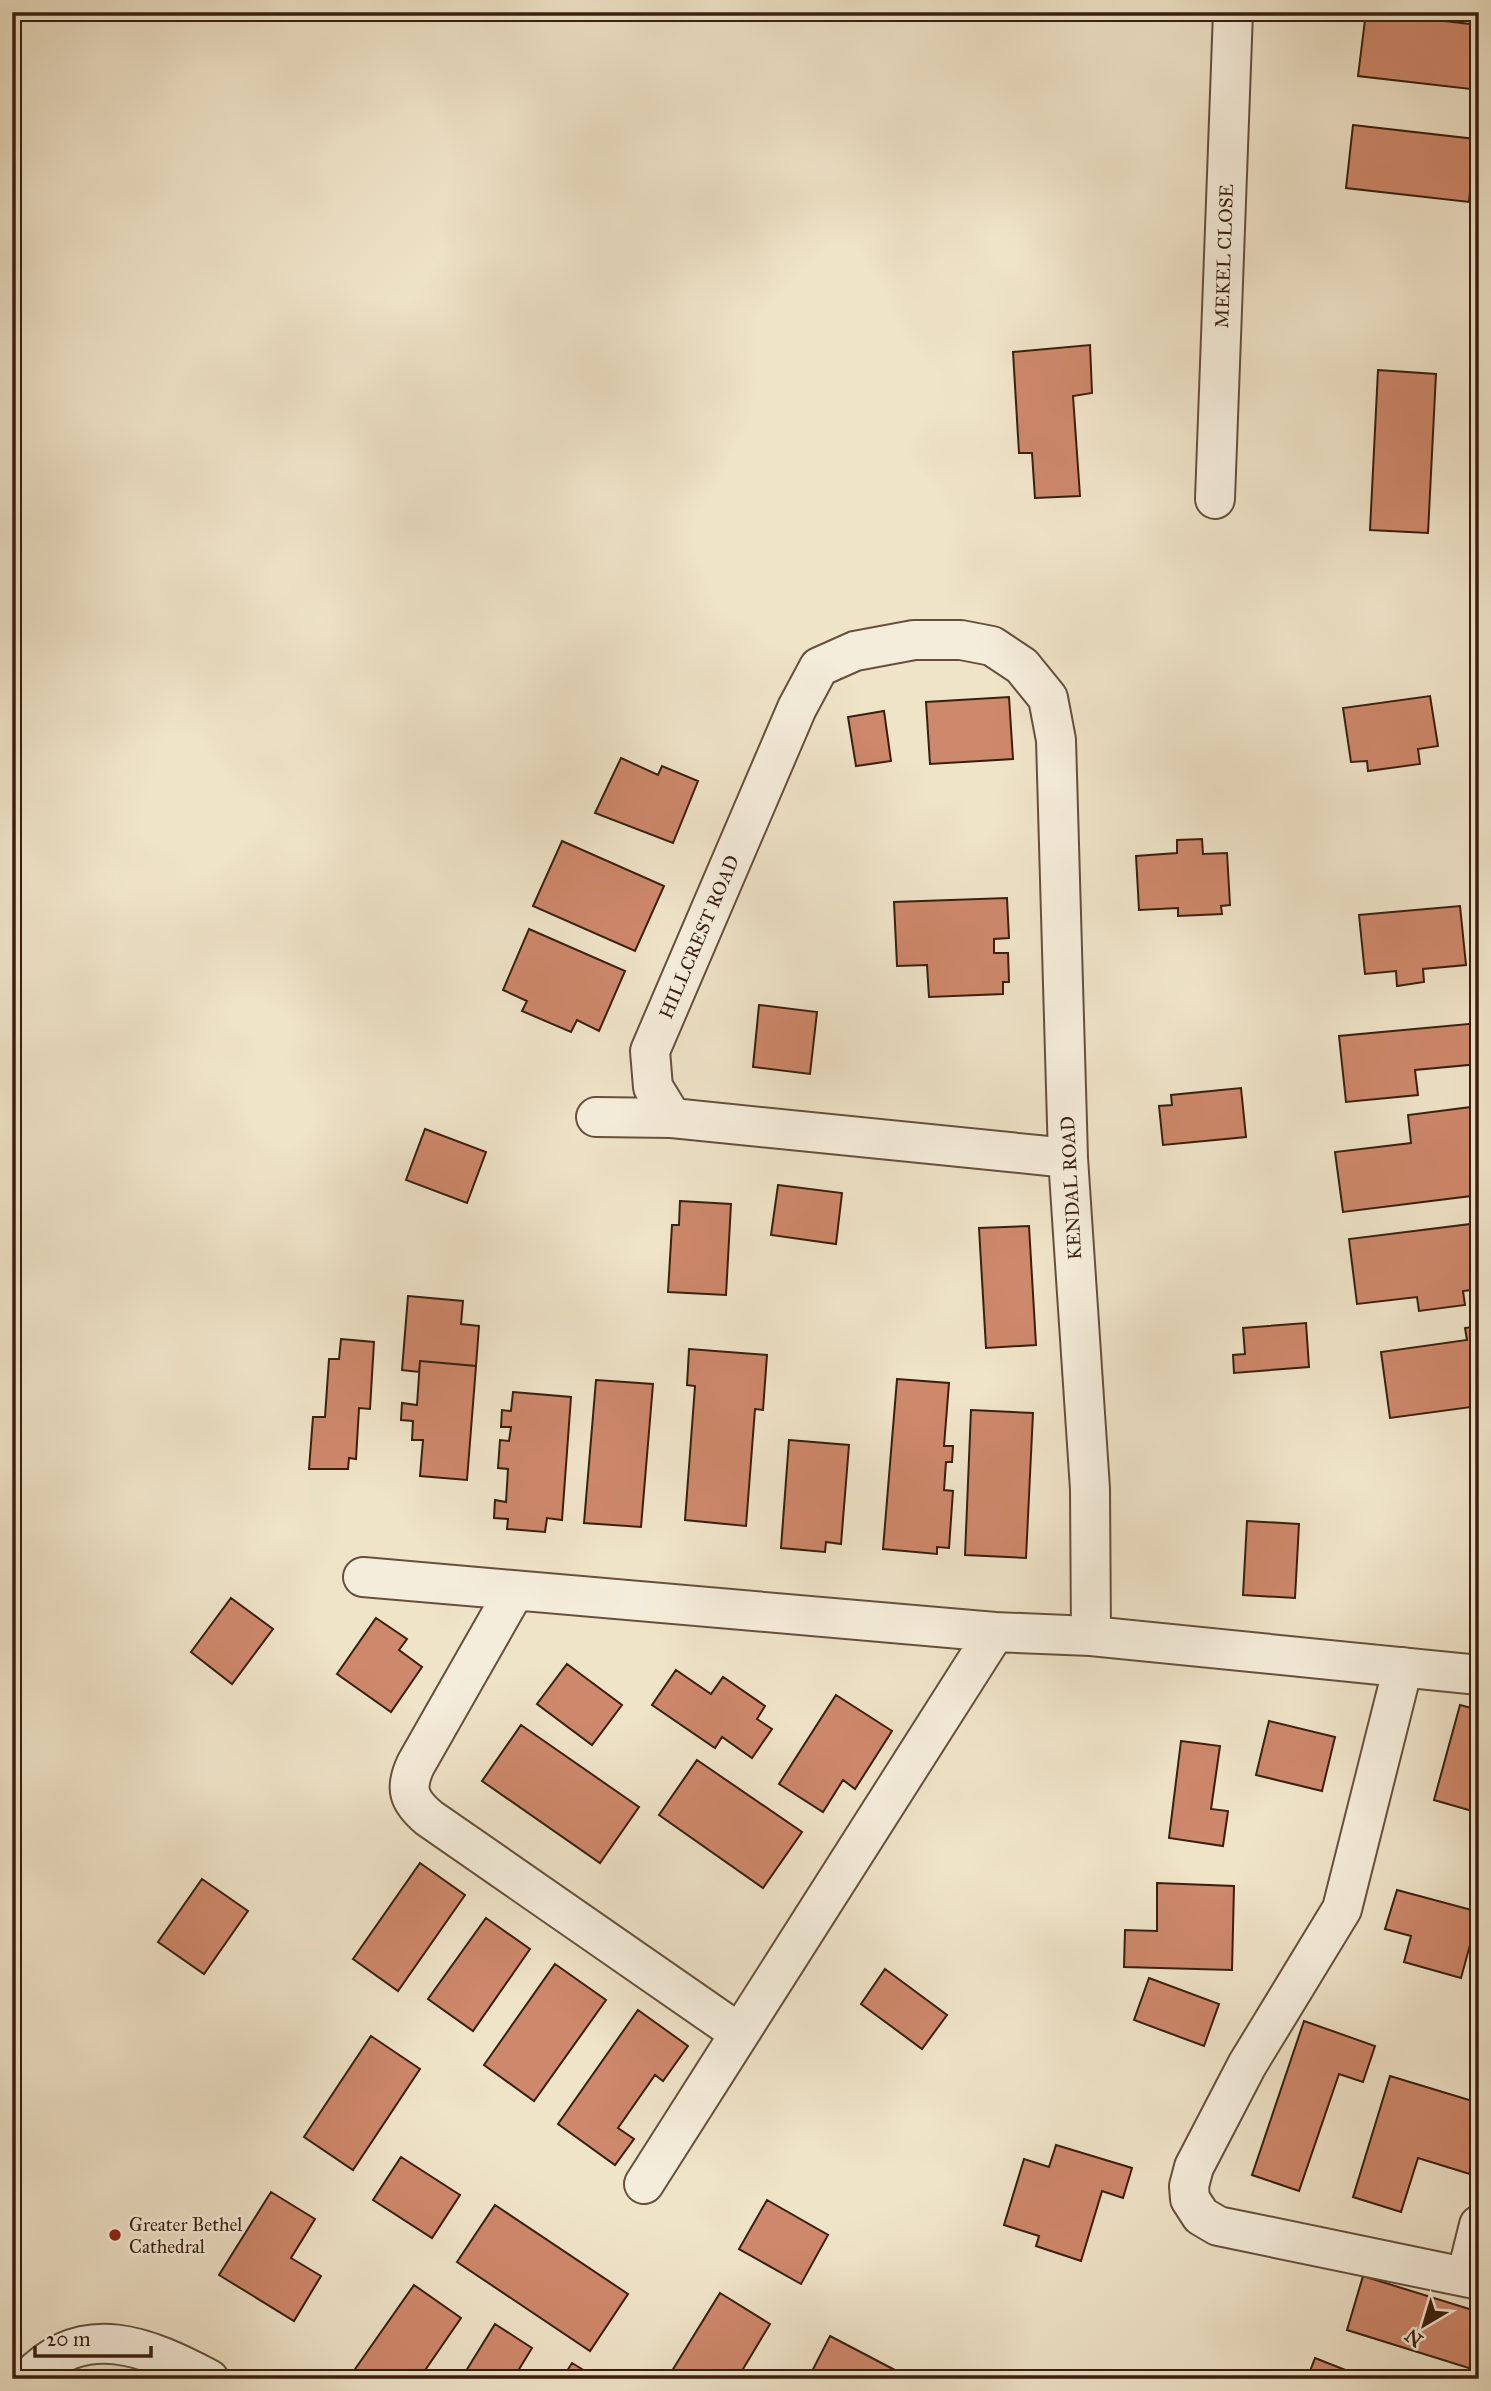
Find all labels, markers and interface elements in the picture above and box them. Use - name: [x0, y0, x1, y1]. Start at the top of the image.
- street label: MEKEL CLOSE: [1210, 183, 1238, 329]
- street label: HILLCREST ROAD: [654, 852, 744, 1022]
- street label: KENDAL ROAD: [1056, 1116, 1086, 1260]
- place label: Greater Bethel Cathedral: [129, 2213, 243, 2258]
- marker: Greater Bethel Cathedral: [107, 2227, 123, 2243]
- north arrow: [1390, 2290, 1460, 2360]
- scale bar: [35, 2314, 150, 2358]
- text: N: [1400, 2324, 1427, 2352]
- text: 20 m: [46, 2326, 91, 2352]

